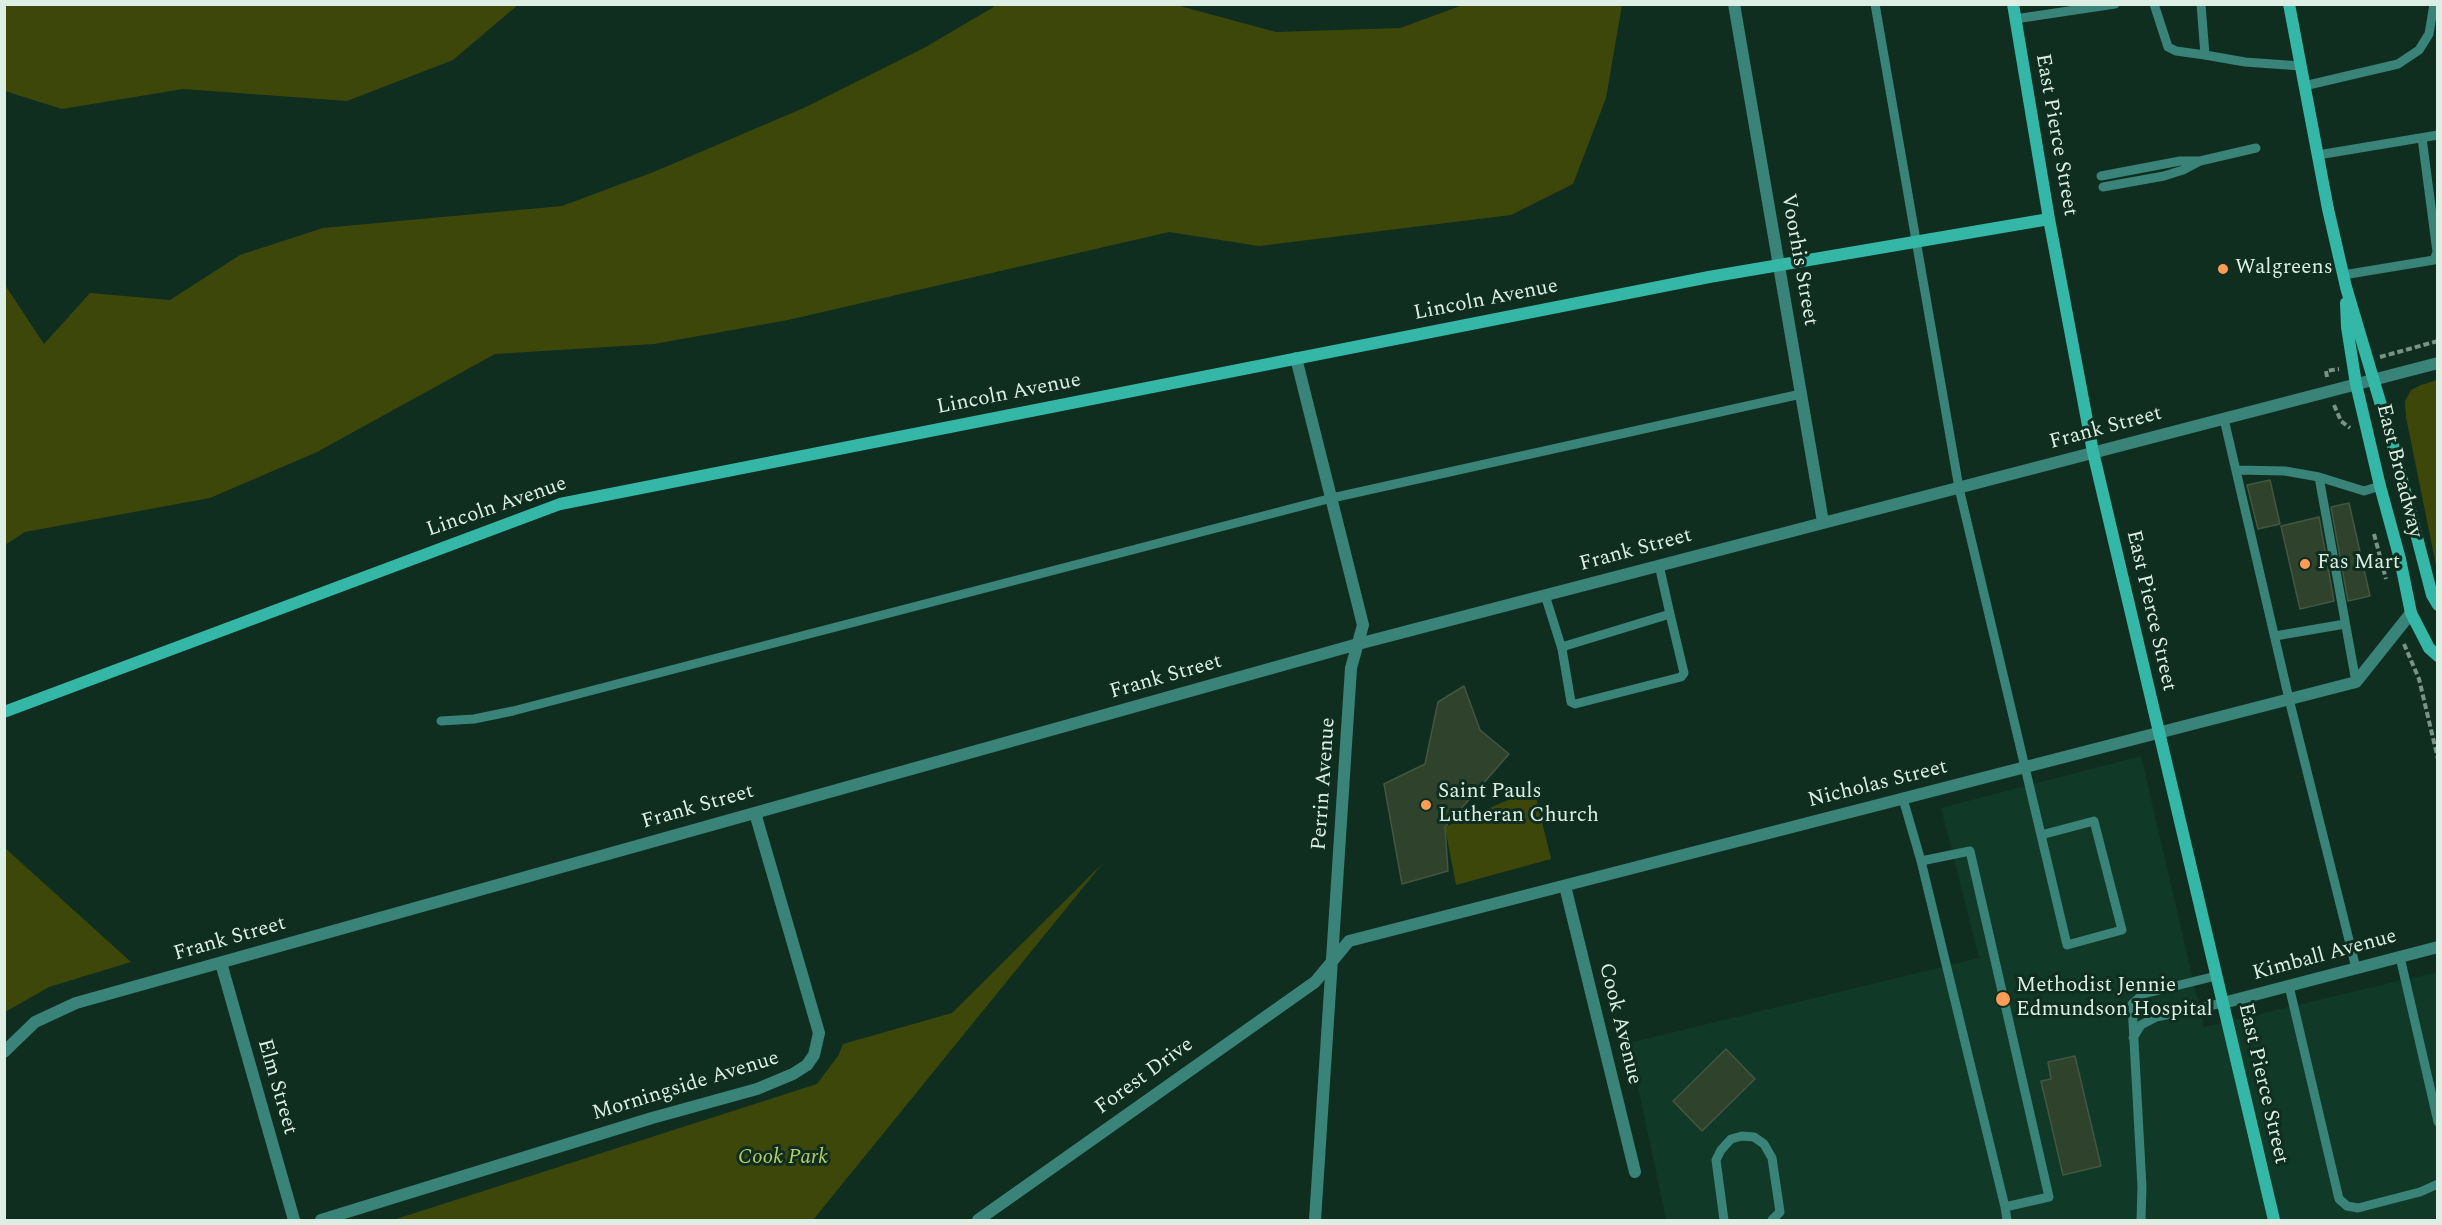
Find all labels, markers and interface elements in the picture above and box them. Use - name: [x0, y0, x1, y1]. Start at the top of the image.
- street label: East Pierce Street: [2028, 52, 2082, 218]
- street label: Voorhis Street: [1774, 192, 1822, 328]
- place label: Walgreens: [2235, 256, 2333, 282]
- marker: Walgreens: [2216, 262, 2230, 276]
- street label: Lincoln Avenue: [1412, 275, 1560, 327]
- street label: Lincoln Avenue: [935, 369, 1083, 421]
- street label: East Broadway: [2369, 401, 2427, 541]
- street label: Frank Street: [2047, 402, 2165, 456]
- street label: Lincoln Avenue: [424, 472, 570, 544]
- street label: Frank Street: [1577, 524, 1695, 578]
- street label: East Pierce Street: [2119, 528, 2181, 694]
- place label: Fas Mart: [2317, 551, 2400, 577]
- marker: Fas Mart: [2298, 557, 2312, 571]
- street label: Frank Street: [1107, 650, 1225, 706]
- street label: Perrin Avenue: [1308, 717, 1342, 851]
- street label: Nicholas Street: [1806, 755, 1950, 815]
- street label: Frank Street: [639, 780, 757, 836]
- place label: Saint Pauls Lutheran Church: [1438, 780, 1599, 830]
- marker: Saint Pauls Lutheran Church: [1419, 798, 1433, 812]
- street label: Frank Street: [171, 912, 289, 968]
- street label: Kimball Avenue: [2250, 925, 2400, 987]
- street label: Cook Avenue: [1592, 961, 1646, 1087]
- place label: Methodist Jennie Edmundson Hospital: [2016, 974, 2213, 1024]
- marker: Methodist Jennie Edmundson Hospital: [1994, 990, 2012, 1008]
- street label: East Pierce Street: [2231, 1001, 2293, 1167]
- street label: Forest Drive: [1091, 1033, 1199, 1121]
- street label: Elm Street: [250, 1036, 302, 1138]
- street label: Morningside Avenue: [590, 1047, 782, 1127]
- park label: Cook Park: [738, 1146, 828, 1172]

